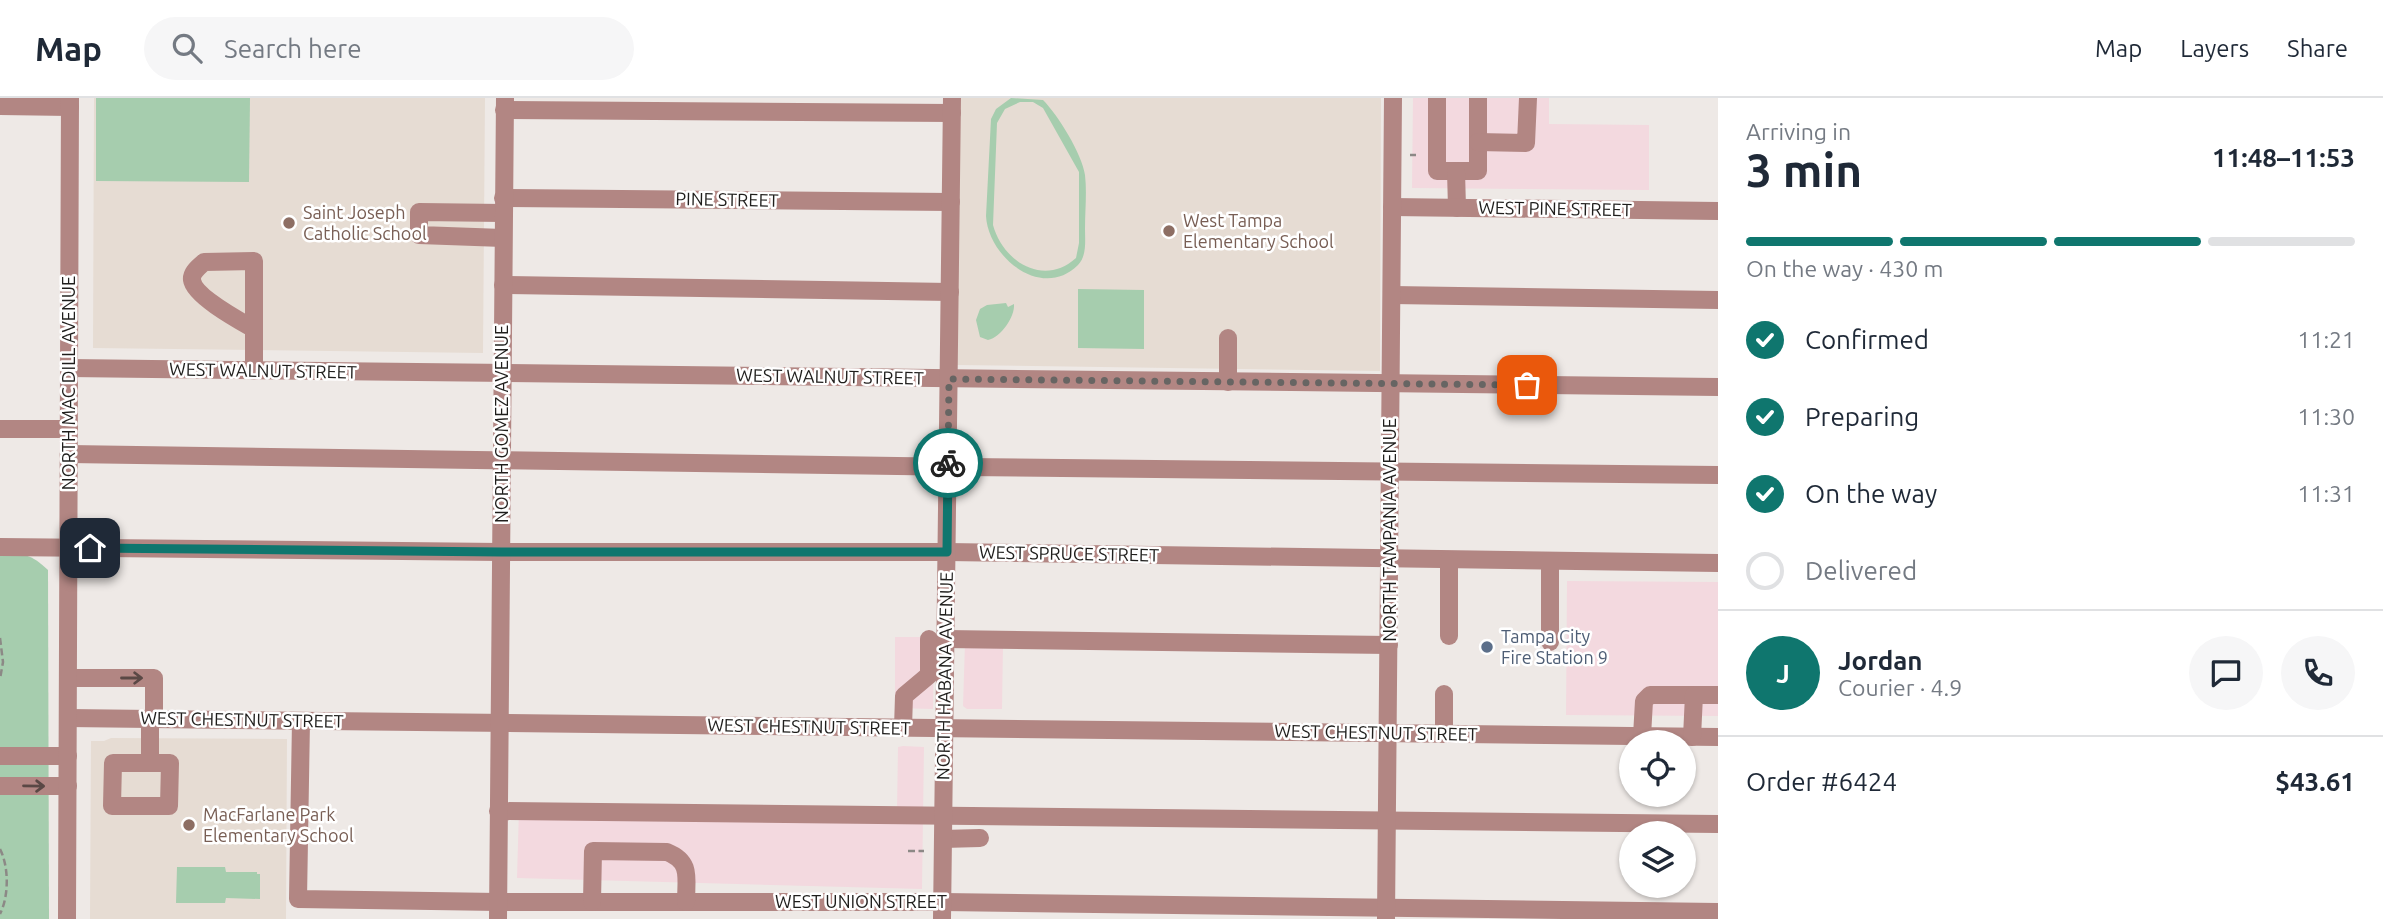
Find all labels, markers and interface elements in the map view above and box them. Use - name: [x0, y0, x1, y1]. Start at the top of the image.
- search box: [144, 17, 634, 80]
- icon: search: [168, 29, 206, 67]
- text: Map: [35, 30, 102, 67]
- text: Search here: [224, 34, 362, 63]
- text: Map: [2095, 35, 2142, 62]
- text: Layers: [2180, 35, 2249, 62]
- text: Share: [2287, 35, 2348, 62]
- text: Arriving in: [1746, 119, 1851, 144]
- text: 11:48–11:53: [2212, 143, 2355, 172]
- text: 3 min: [1746, 144, 1862, 196]
- street label: PINE STREET: [675, 188, 779, 210]
- street label: WEST PINE STREET: [1478, 197, 1632, 219]
- place label: Saint Joseph Catholic School: [303, 202, 427, 243]
- place label: West Tampa Elementary School: [1183, 210, 1334, 251]
- marker: Saint Joseph Catholic School: [281, 215, 297, 231]
- marker: West Tampa Elementary School: [1161, 223, 1177, 239]
- text: On the way · 430 m: [1746, 256, 1943, 281]
- street label: NORTH MAC DILL AVENUE: [58, 276, 78, 490]
- icon: check: [1746, 321, 1784, 359]
- street label: NORTH GOMEZ AVENUE: [491, 325, 511, 523]
- text: Confirmed: [1805, 325, 1929, 354]
- text: 11:21: [2297, 327, 2355, 352]
- pin: [1497, 355, 1557, 415]
- street label: WEST WALNUT STREET: [169, 358, 357, 382]
- street label: WEST WALNUT STREET: [736, 364, 924, 388]
- icon: bag: [1508, 366, 1546, 404]
- icon: check: [1746, 398, 1784, 436]
- text: Preparing: [1805, 402, 1919, 431]
- text: 11:30: [2297, 404, 2355, 429]
- street label: NORTH TAMPANIA AVENUE: [1379, 418, 1399, 642]
- courier: [913, 428, 983, 498]
- icon: bike: [929, 444, 967, 482]
- icon: check: [1746, 475, 1784, 513]
- text: On the way: [1805, 479, 1937, 508]
- text: 11:31: [2297, 481, 2355, 506]
- pin: [60, 518, 120, 578]
- icon: home: [71, 529, 109, 567]
- street label: WEST SPRUCE STREET: [979, 541, 1159, 565]
- text: Delivered: [1805, 556, 1917, 585]
- street label: NORTH HABANA AVENUE: [932, 572, 956, 780]
- place label: Tampa City Fire Station 9: [1501, 626, 1608, 667]
- button: chat: [2189, 636, 2263, 710]
- button: phone: [2281, 636, 2355, 710]
- marker: Tampa City Fire Station 9: [1479, 639, 1495, 655]
- text: Jordan: [1838, 646, 1923, 675]
- text: J: [1776, 659, 1790, 688]
- one-way arrow: [120, 671, 143, 685]
- text: Courier · 4.9: [1838, 675, 1962, 700]
- street label: WEST CHESTNUT STREET: [140, 707, 344, 731]
- street label: WEST CHESTNUT STREET: [707, 714, 911, 738]
- street label: WEST CHESTNUT STREET: [1274, 720, 1478, 744]
- map controls: [1619, 730, 1696, 898]
- button: locate: [1619, 730, 1696, 807]
- text: Order #6424: [1746, 767, 1897, 796]
- text: $43.61: [2275, 767, 2355, 796]
- one-way arrow: [22, 779, 45, 793]
- place label: MacFarlane Park Elementary School: [203, 804, 354, 845]
- marker: MacFarlane Park Elementary School: [181, 817, 197, 833]
- button: layers: [1619, 821, 1696, 898]
- street label: WEST UNION STREET: [775, 891, 947, 911]

